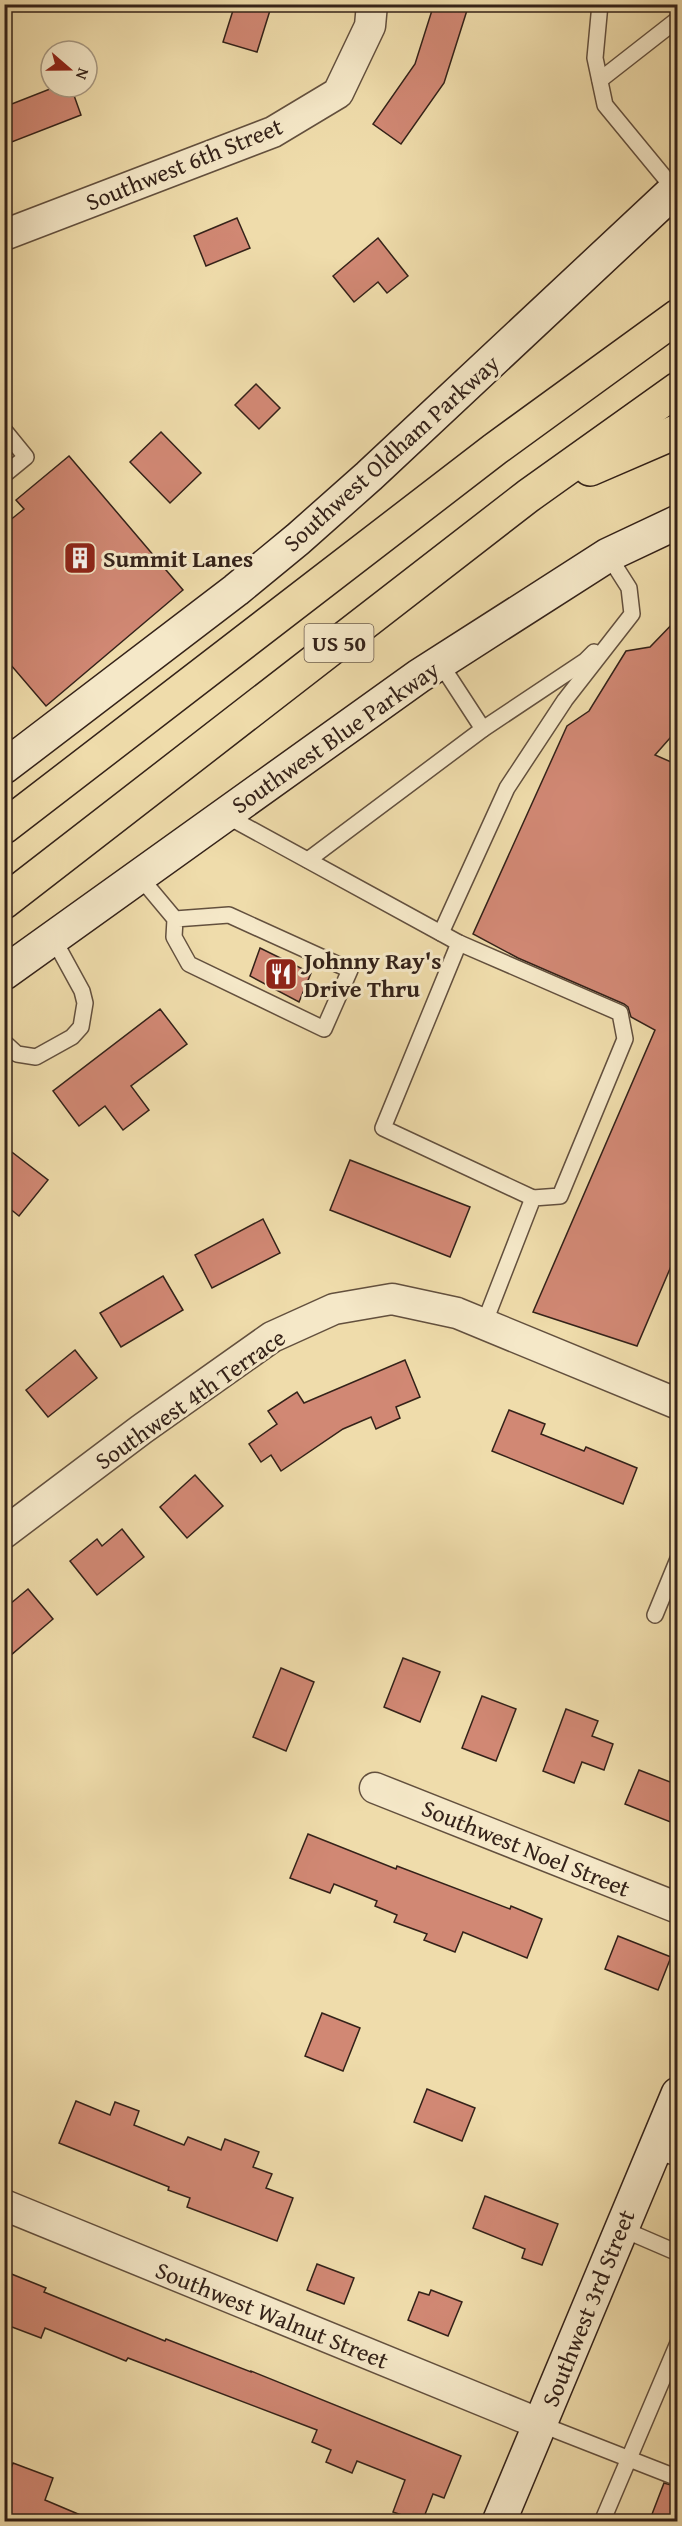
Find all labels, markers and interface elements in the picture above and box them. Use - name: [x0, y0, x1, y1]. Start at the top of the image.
- north arrow: [39, 39, 99, 99]
- text: N: [70, 65, 96, 84]
- street label: Southwest 6th Street: [80, 108, 288, 219]
- street label: Southwest Oldham Parkway: [275, 346, 507, 560]
- building icon: Summit Lanes: [62, 540, 98, 576]
- place label: Summit Lanes: [103, 541, 253, 576]
- road number: US 50: [304, 624, 374, 662]
- street label: Southwest Blue Parkway: [224, 652, 446, 822]
- place label: Johnny Ray's Drive Thru: [300, 943, 442, 1006]
- restaurant icon: Johnny Ray's Drive Thru: [263, 956, 299, 992]
- street label: Southwest 4th Terrace: [88, 1320, 292, 1478]
- street label: Southwest Noel Street: [417, 1790, 636, 1906]
- street label: Southwest 3rd Street: [532, 2204, 644, 2412]
- street label: Southwest Walnut Street: [150, 2252, 394, 2378]

